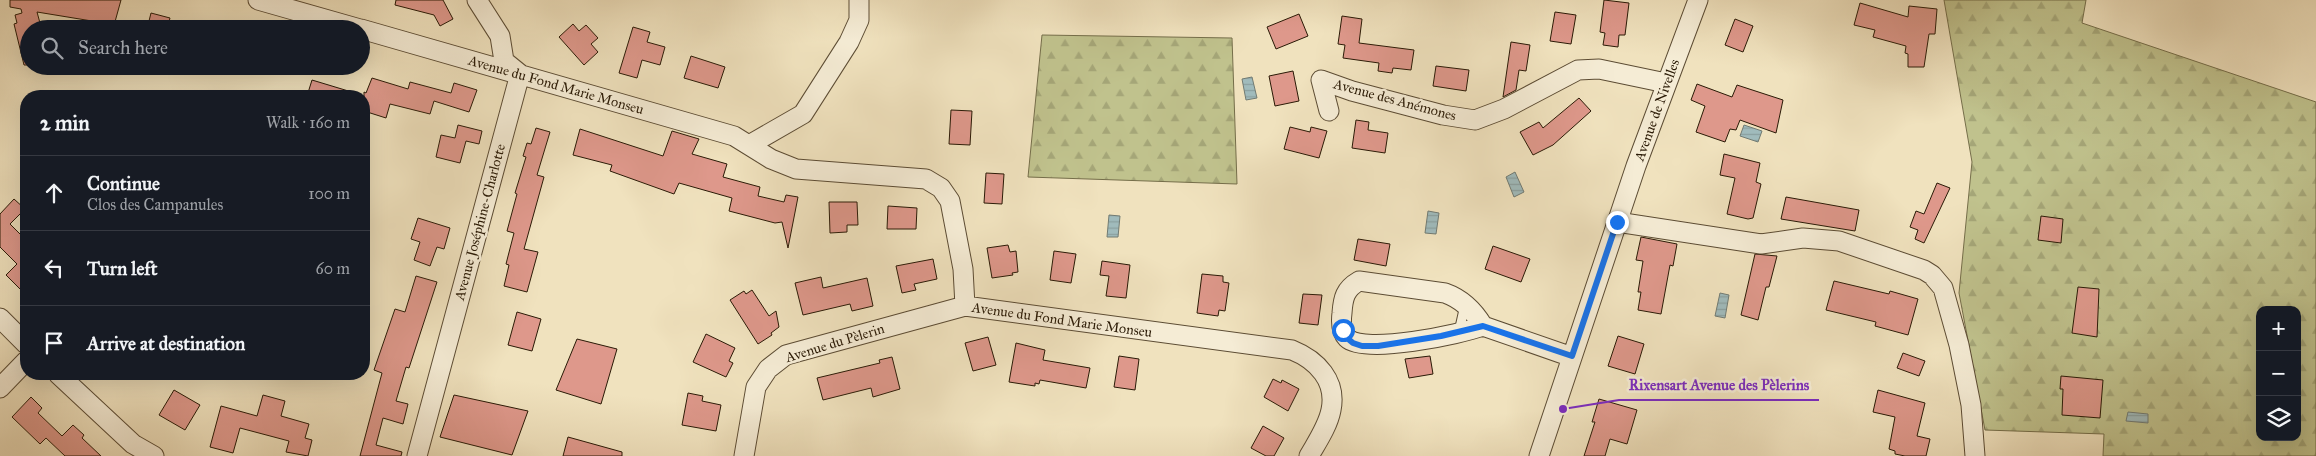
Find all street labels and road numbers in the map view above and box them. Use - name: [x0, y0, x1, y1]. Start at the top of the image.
- street label: Avenue du Fond Marie Monseu: [465, 52, 646, 118]
- street label: Avenue de Nivelles: [1630, 57, 1683, 164]
- street label: Avenue des Anémones: [1331, 75, 1458, 125]
- street label: Avenue Joséphine-Charlotte: [451, 142, 510, 303]
- street label: Avenue du Fond Marie Monseu: [970, 299, 1154, 341]
- street label: Avenue du Pèlerin: [783, 320, 887, 366]

